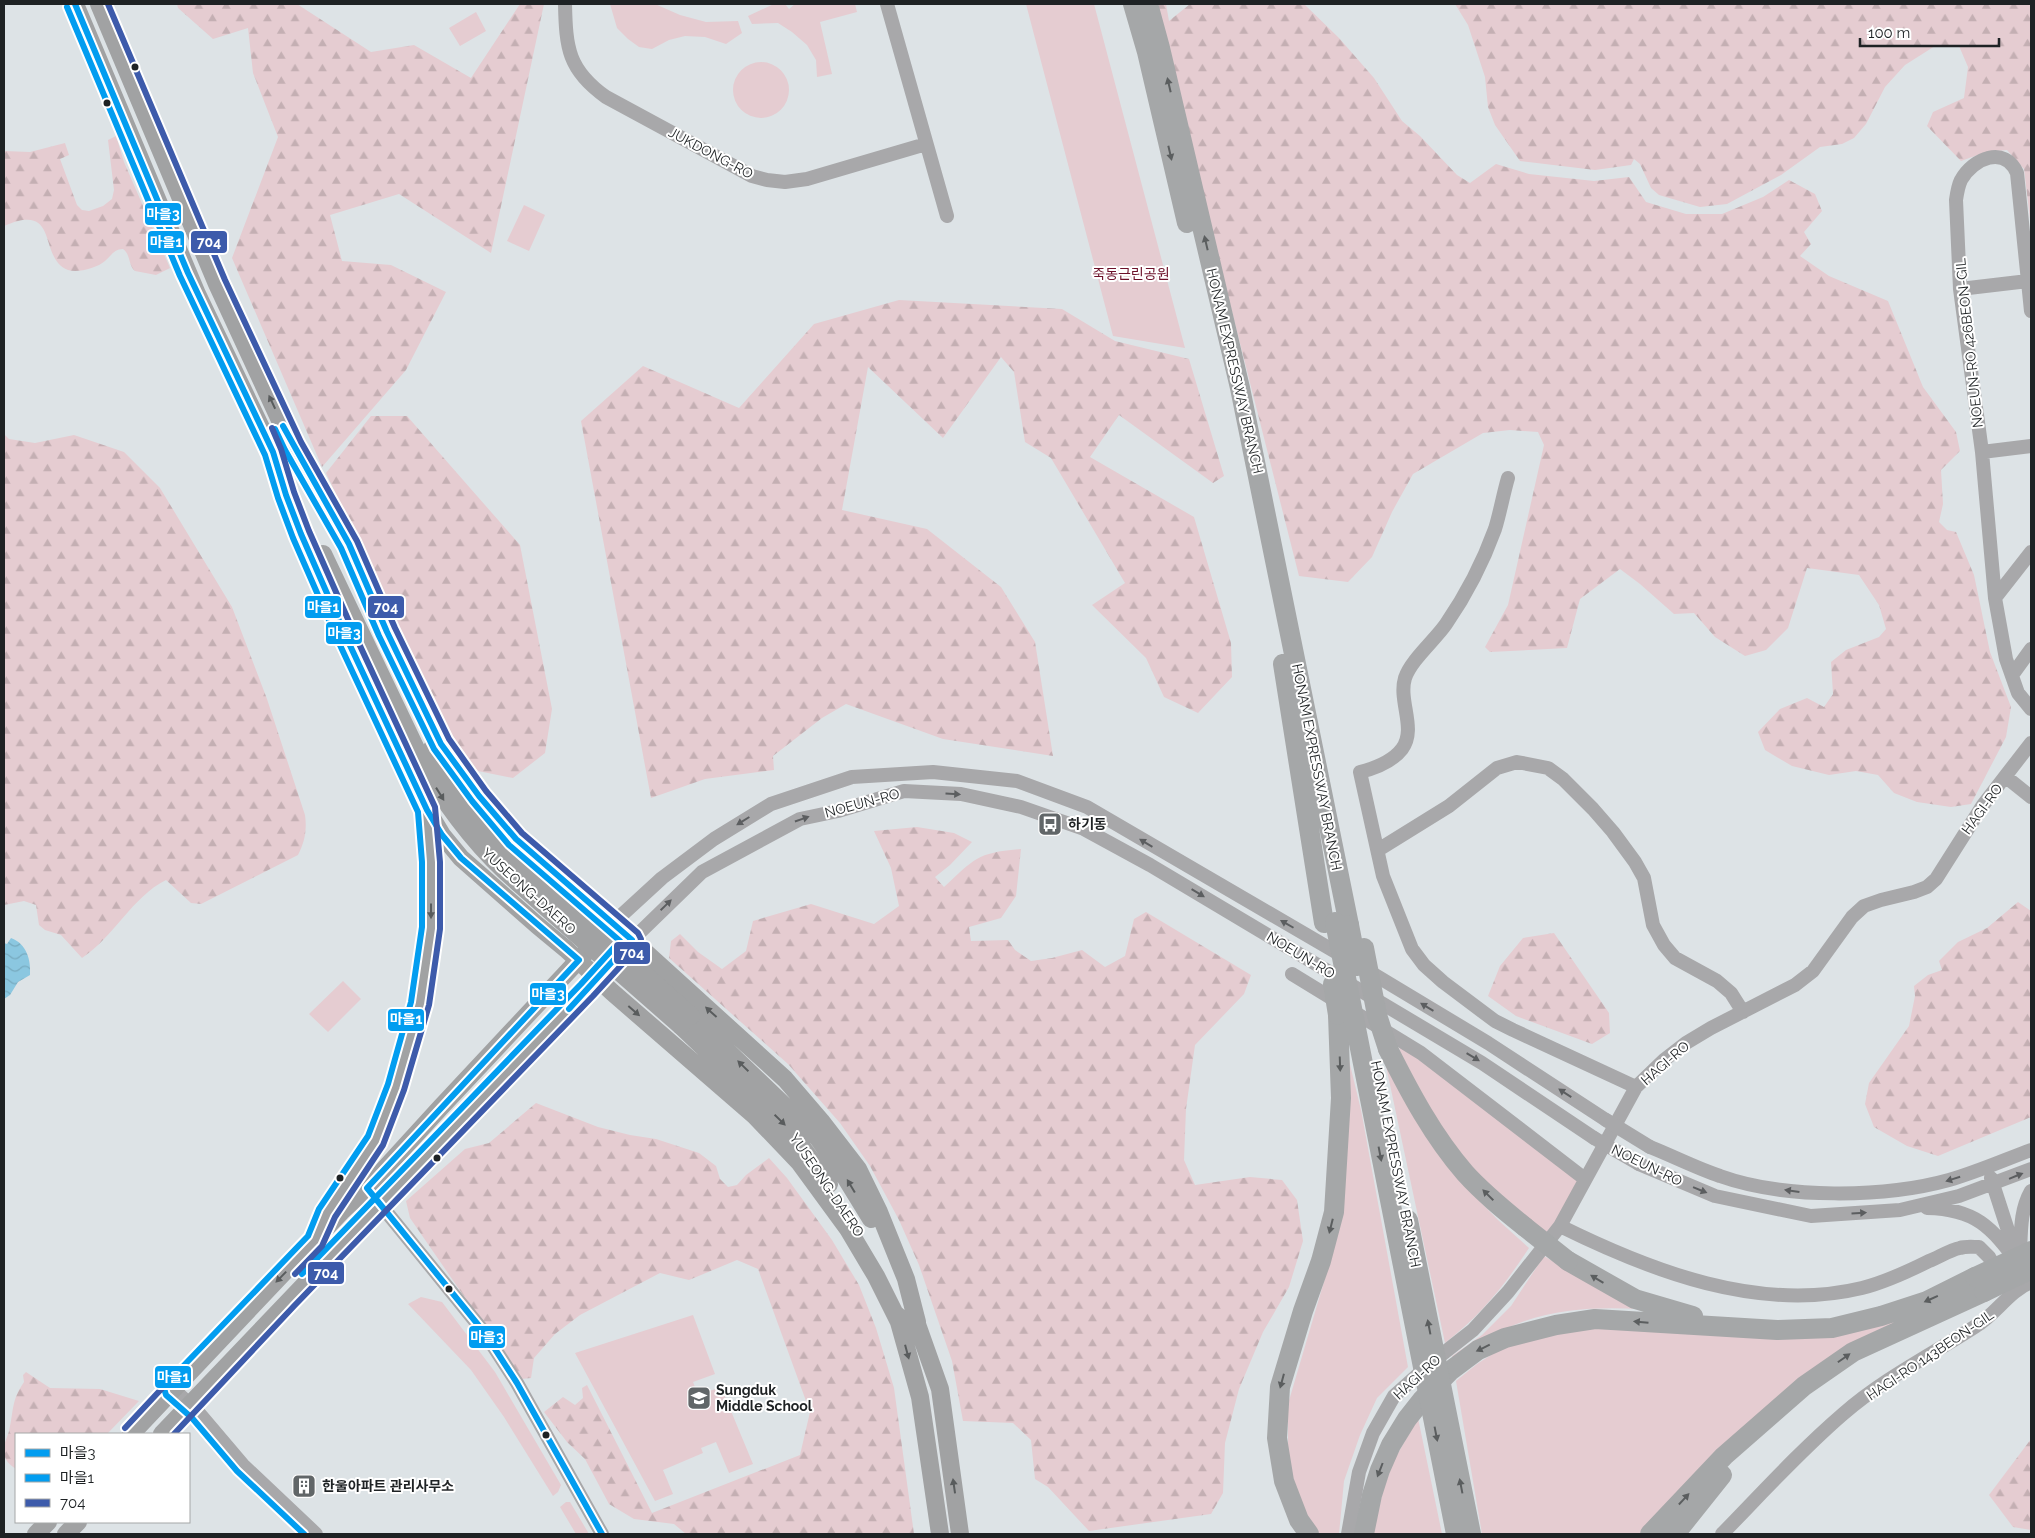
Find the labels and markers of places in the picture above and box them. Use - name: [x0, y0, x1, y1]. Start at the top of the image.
- unlabelled marker: [130, 62, 140, 72]
- unlabelled marker: [102, 98, 112, 108]
- bus stop icon: 하기동: [1037, 811, 1063, 837]
- place label: 하기동: [1068, 816, 1107, 832]
- unlabelled marker: [432, 1153, 442, 1163]
- unlabelled marker: [335, 1173, 345, 1183]
- unlabelled marker: [444, 1284, 454, 1294]
- place label: Sungduk Middle School: [716, 1382, 813, 1414]
- school or university icon: Sungduk Middle School: [686, 1385, 712, 1411]
- unlabelled marker: [541, 1430, 551, 1440]
- building icon: 한울아파트 관리사무소: [291, 1473, 317, 1499]
- place label: 한울아파트 관리사무소: [322, 1478, 454, 1494]

